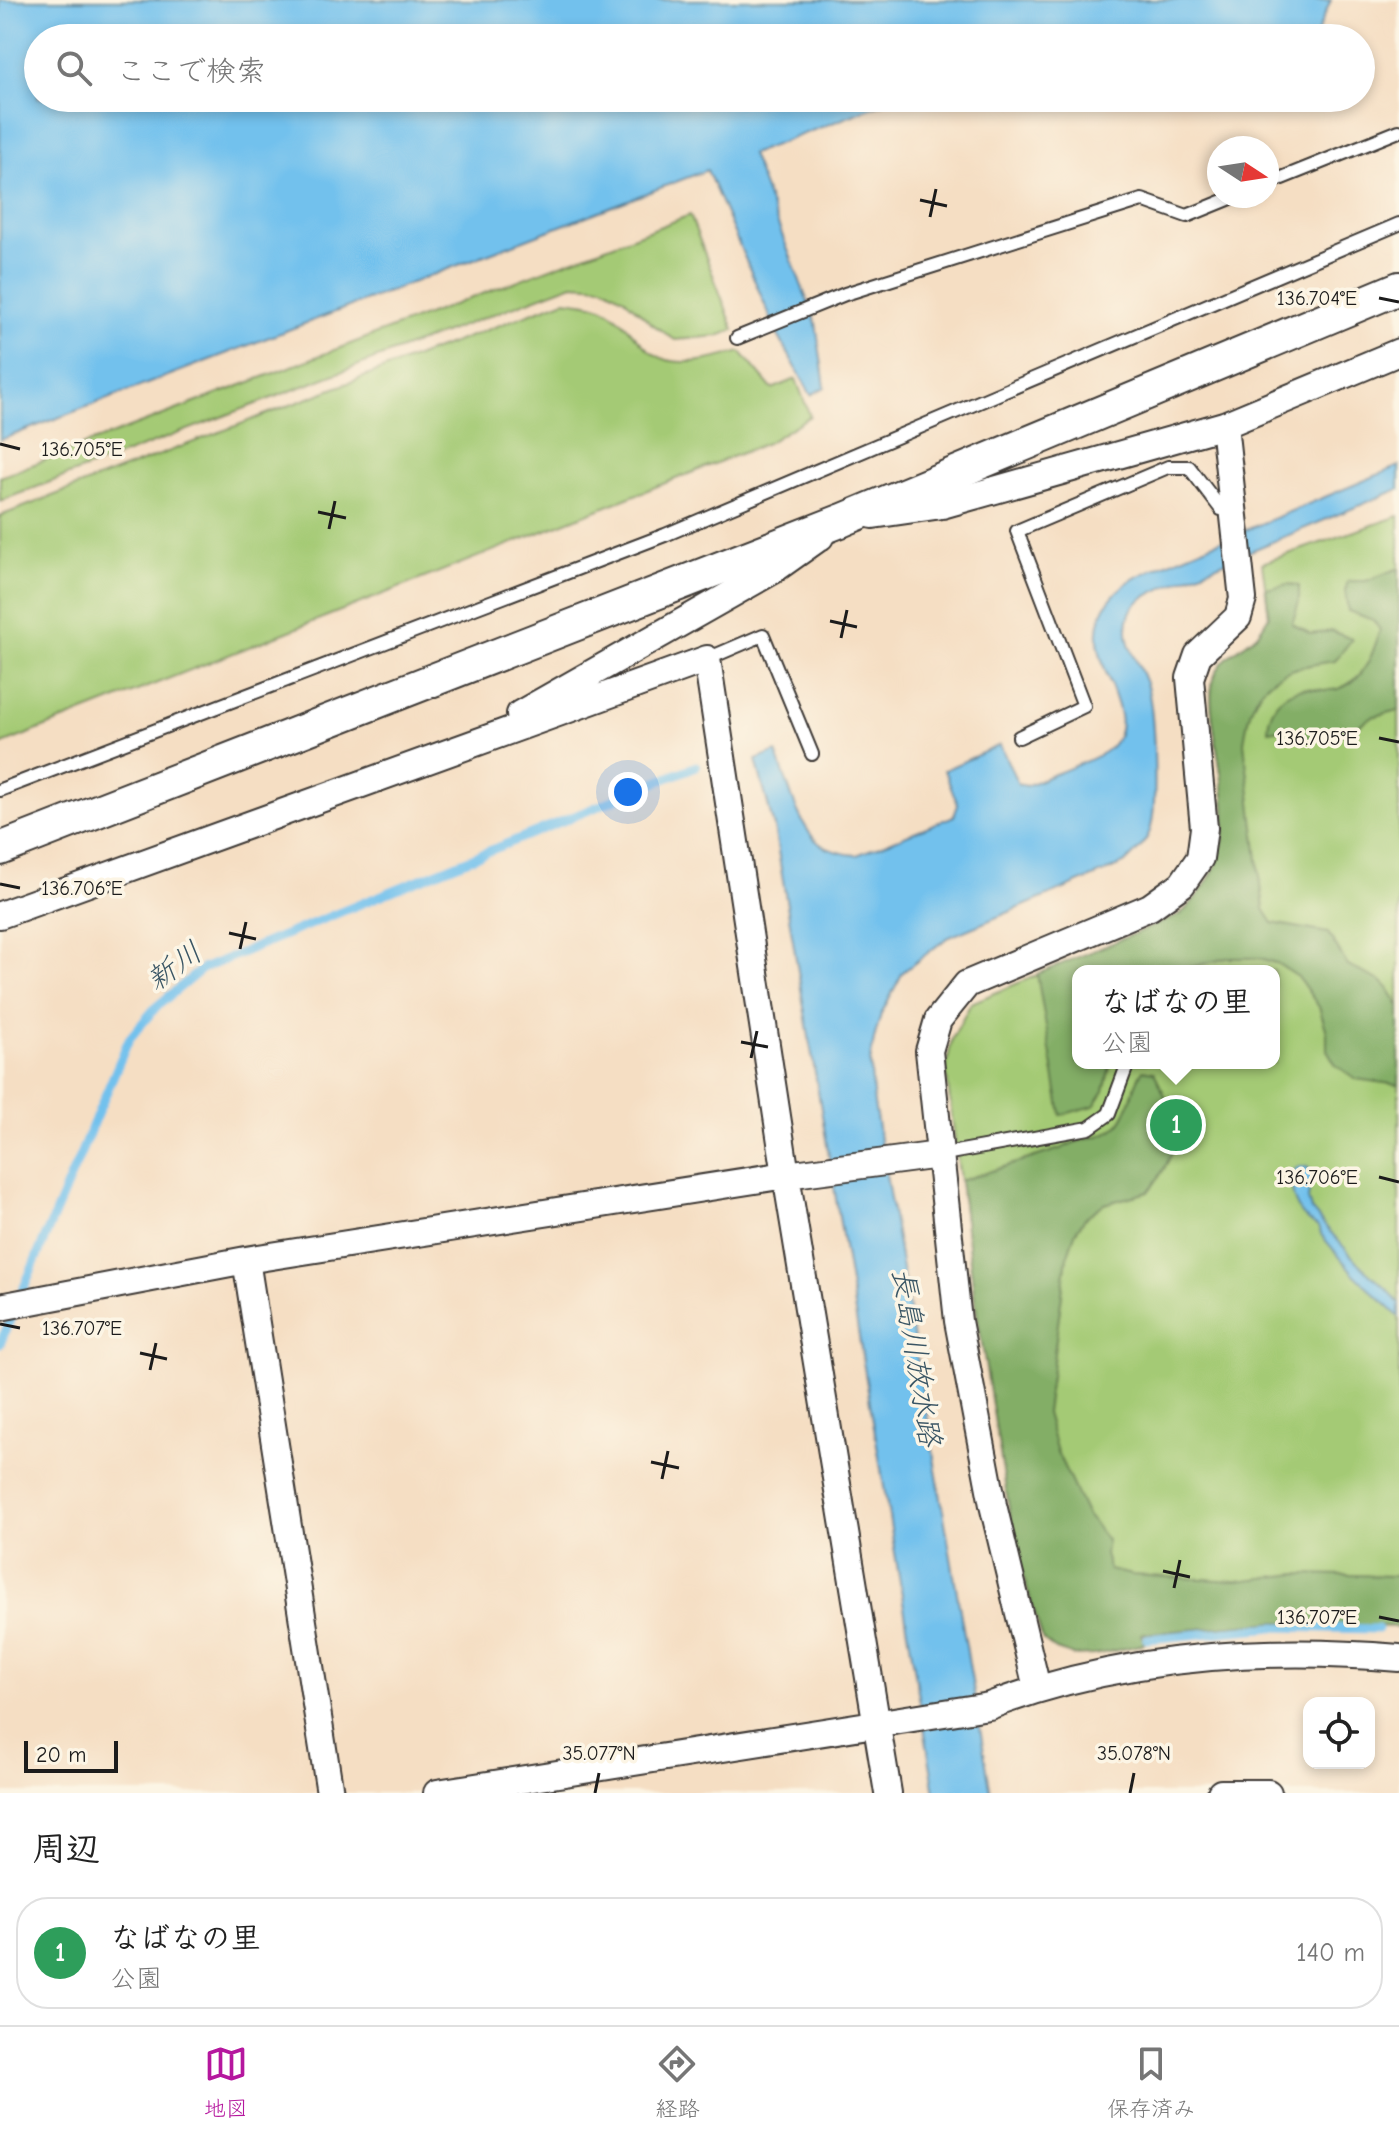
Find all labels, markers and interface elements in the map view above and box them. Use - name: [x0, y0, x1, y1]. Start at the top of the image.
- search box: [24, 24, 1375, 112]
- icon: search: [52, 46, 96, 90]
- text: ここで検索: [116, 54, 266, 89]
- north arrow: [1207, 136, 1279, 208]
- text: 136.704°E: [1277, 287, 1357, 310]
- text: 136.705°E: [41, 438, 123, 461]
- text: 136.705°E: [1276, 727, 1358, 750]
- your location: [608, 772, 648, 812]
- text: 136.706°E: [41, 877, 123, 900]
- water label: 新川: [140, 935, 209, 998]
- popup: [1072, 965, 1280, 1069]
- text: なばなの里: [1101, 985, 1251, 1020]
- text: 公園: [1101, 1028, 1153, 1058]
- pin: 1: [1150, 1095, 1202, 1155]
- text: 136.706°E: [1276, 1166, 1358, 1189]
- water label: 長島川放水路: [885, 1265, 948, 1451]
- text: 136.707°E: [42, 1317, 122, 1340]
- text: 136.707°E: [1277, 1606, 1357, 1629]
- map controls: [1303, 1697, 1375, 1769]
- button: locate: [1303, 1697, 1375, 1769]
- scale bar: [24, 1737, 118, 1773]
- text: 20 m: [36, 1742, 86, 1768]
- text: 35.077°N: [562, 1742, 636, 1765]
- text: 35.078°N: [1097, 1742, 1171, 1765]
- text: 周辺: [32, 1829, 100, 1869]
- text: なばなの里: [110, 1921, 261, 1956]
- text: 1: [55, 1938, 65, 1968]
- text: 140 m: [1296, 1938, 1365, 1968]
- text: 公園: [110, 1964, 162, 1994]
- tab: 地図: [204, 2042, 248, 2122]
- tab: 経路: [655, 2042, 699, 2122]
- tab: 保存済み: [1107, 2042, 1195, 2122]

